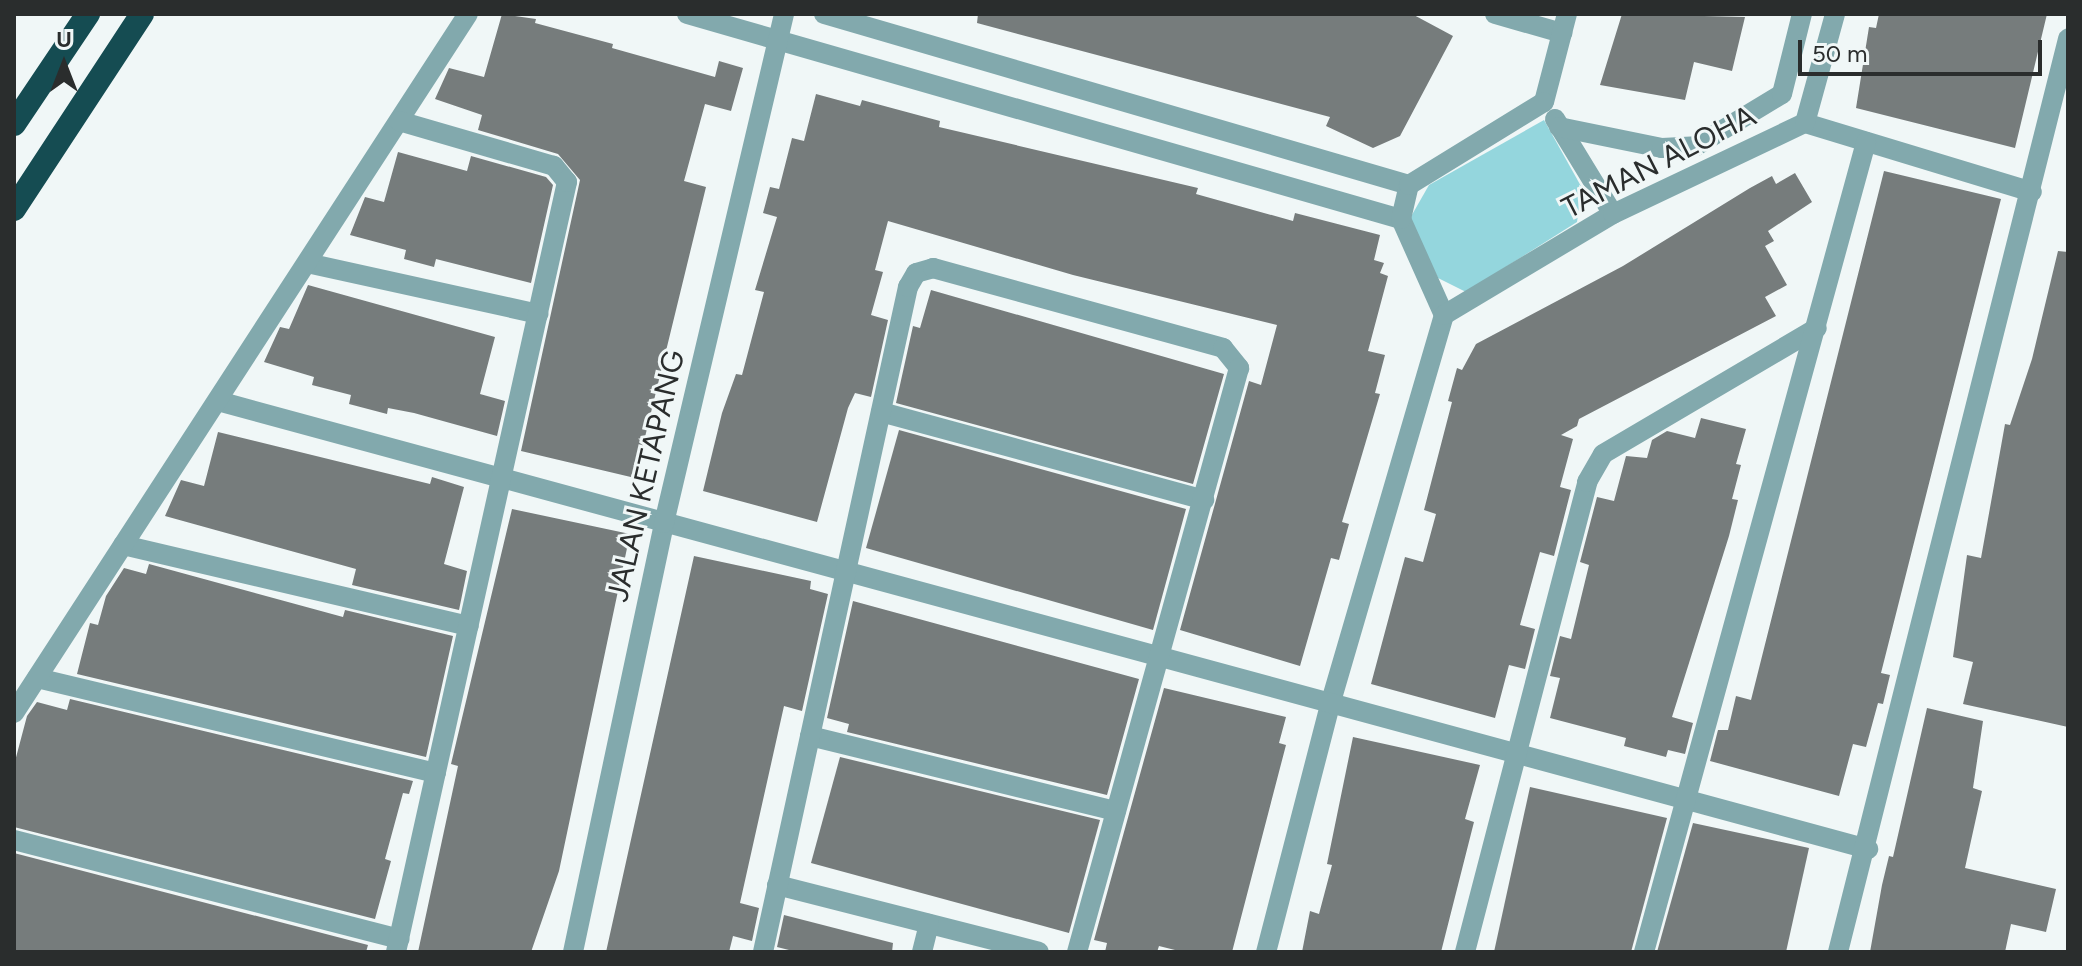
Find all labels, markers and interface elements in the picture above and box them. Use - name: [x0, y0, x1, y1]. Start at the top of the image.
- north arrow: [24, 24, 104, 104]
- scale bar: [1802, 24, 2046, 74]
- text: U: [56, 26, 72, 53]
- text: 50 m: [1812, 39, 1868, 68]
- street label: TAMAN ALOHA: [1556, 98, 1762, 226]
- street label: JALAN KETAPANG: [600, 347, 692, 605]

